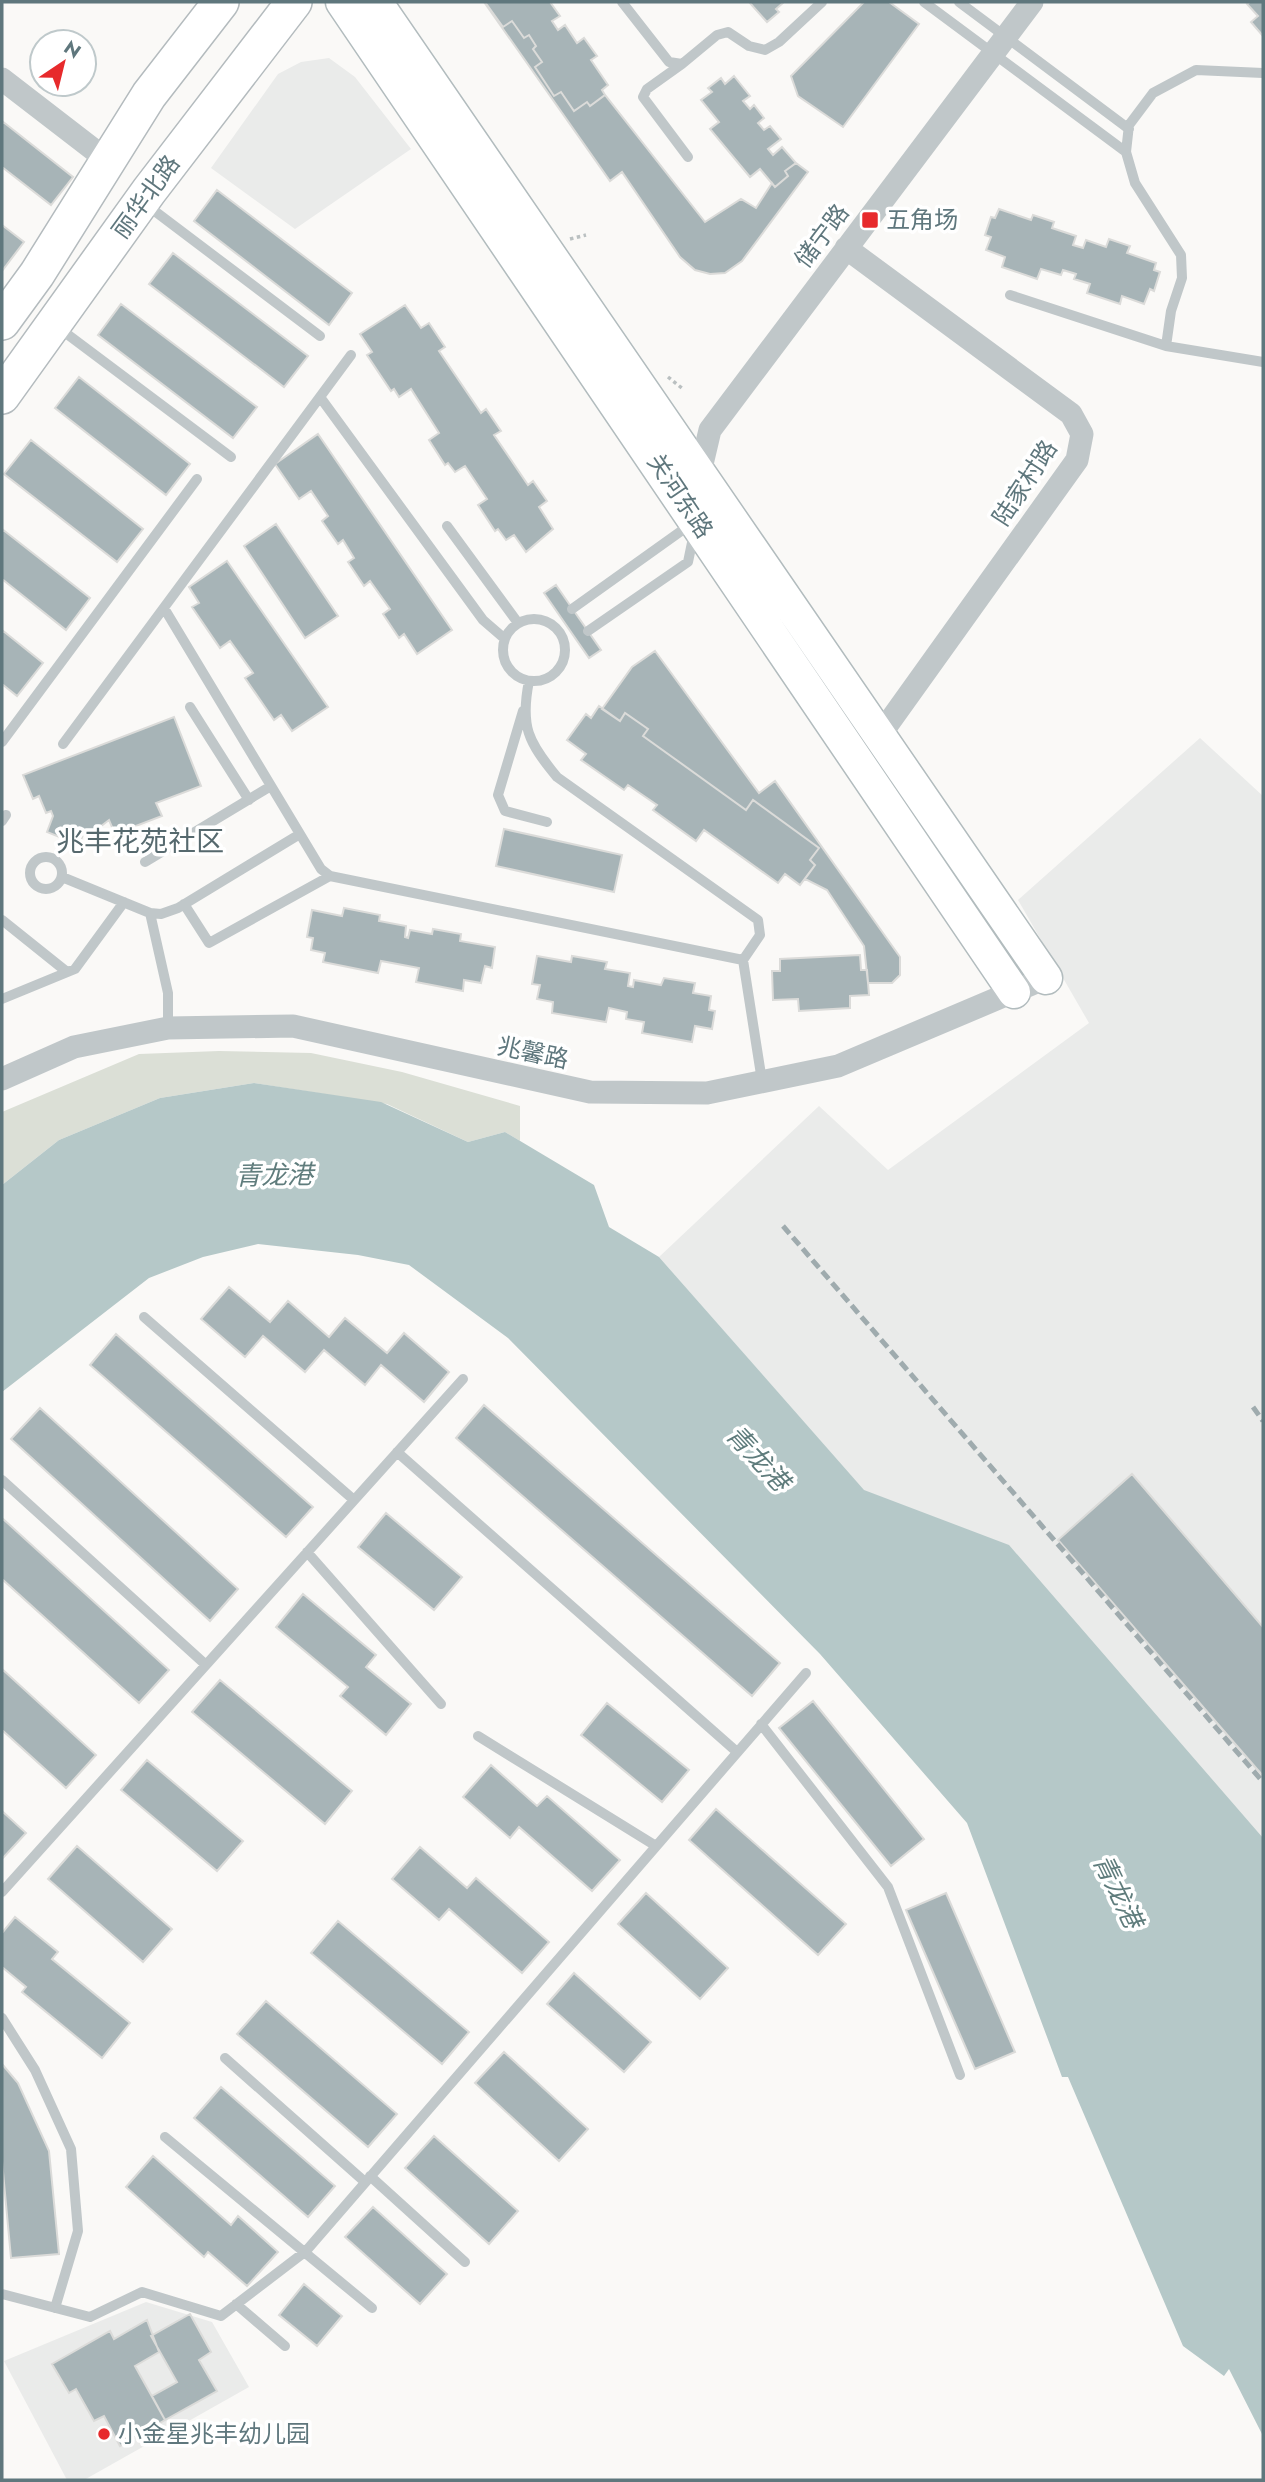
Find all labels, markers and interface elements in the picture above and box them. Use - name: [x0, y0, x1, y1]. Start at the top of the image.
- north arrow: [28, 28, 98, 98]
- text: N: [59, 34, 86, 65]
- street label: 丽华北路: [103, 148, 188, 246]
- street label: 储宁路: [786, 196, 857, 275]
- place label: 五角场: [886, 202, 958, 237]
- marker: 五角场: [860, 210, 880, 230]
- street label: 陆家村路: [984, 433, 1065, 533]
- street label: 关河东路: [639, 446, 722, 545]
- district label: 兆丰花苑社区: [56, 821, 224, 862]
- street label: 兆馨路: [494, 1028, 572, 1077]
- water label: 青龙港: [235, 1155, 317, 1195]
- water label: 青龙港: [718, 1417, 801, 1502]
- water label: 青龙港: [1084, 1848, 1154, 1938]
- place label: 小金星兆丰幼儿园: [118, 2416, 310, 2451]
- marker: 小金星兆丰幼儿园: [96, 2426, 112, 2442]

